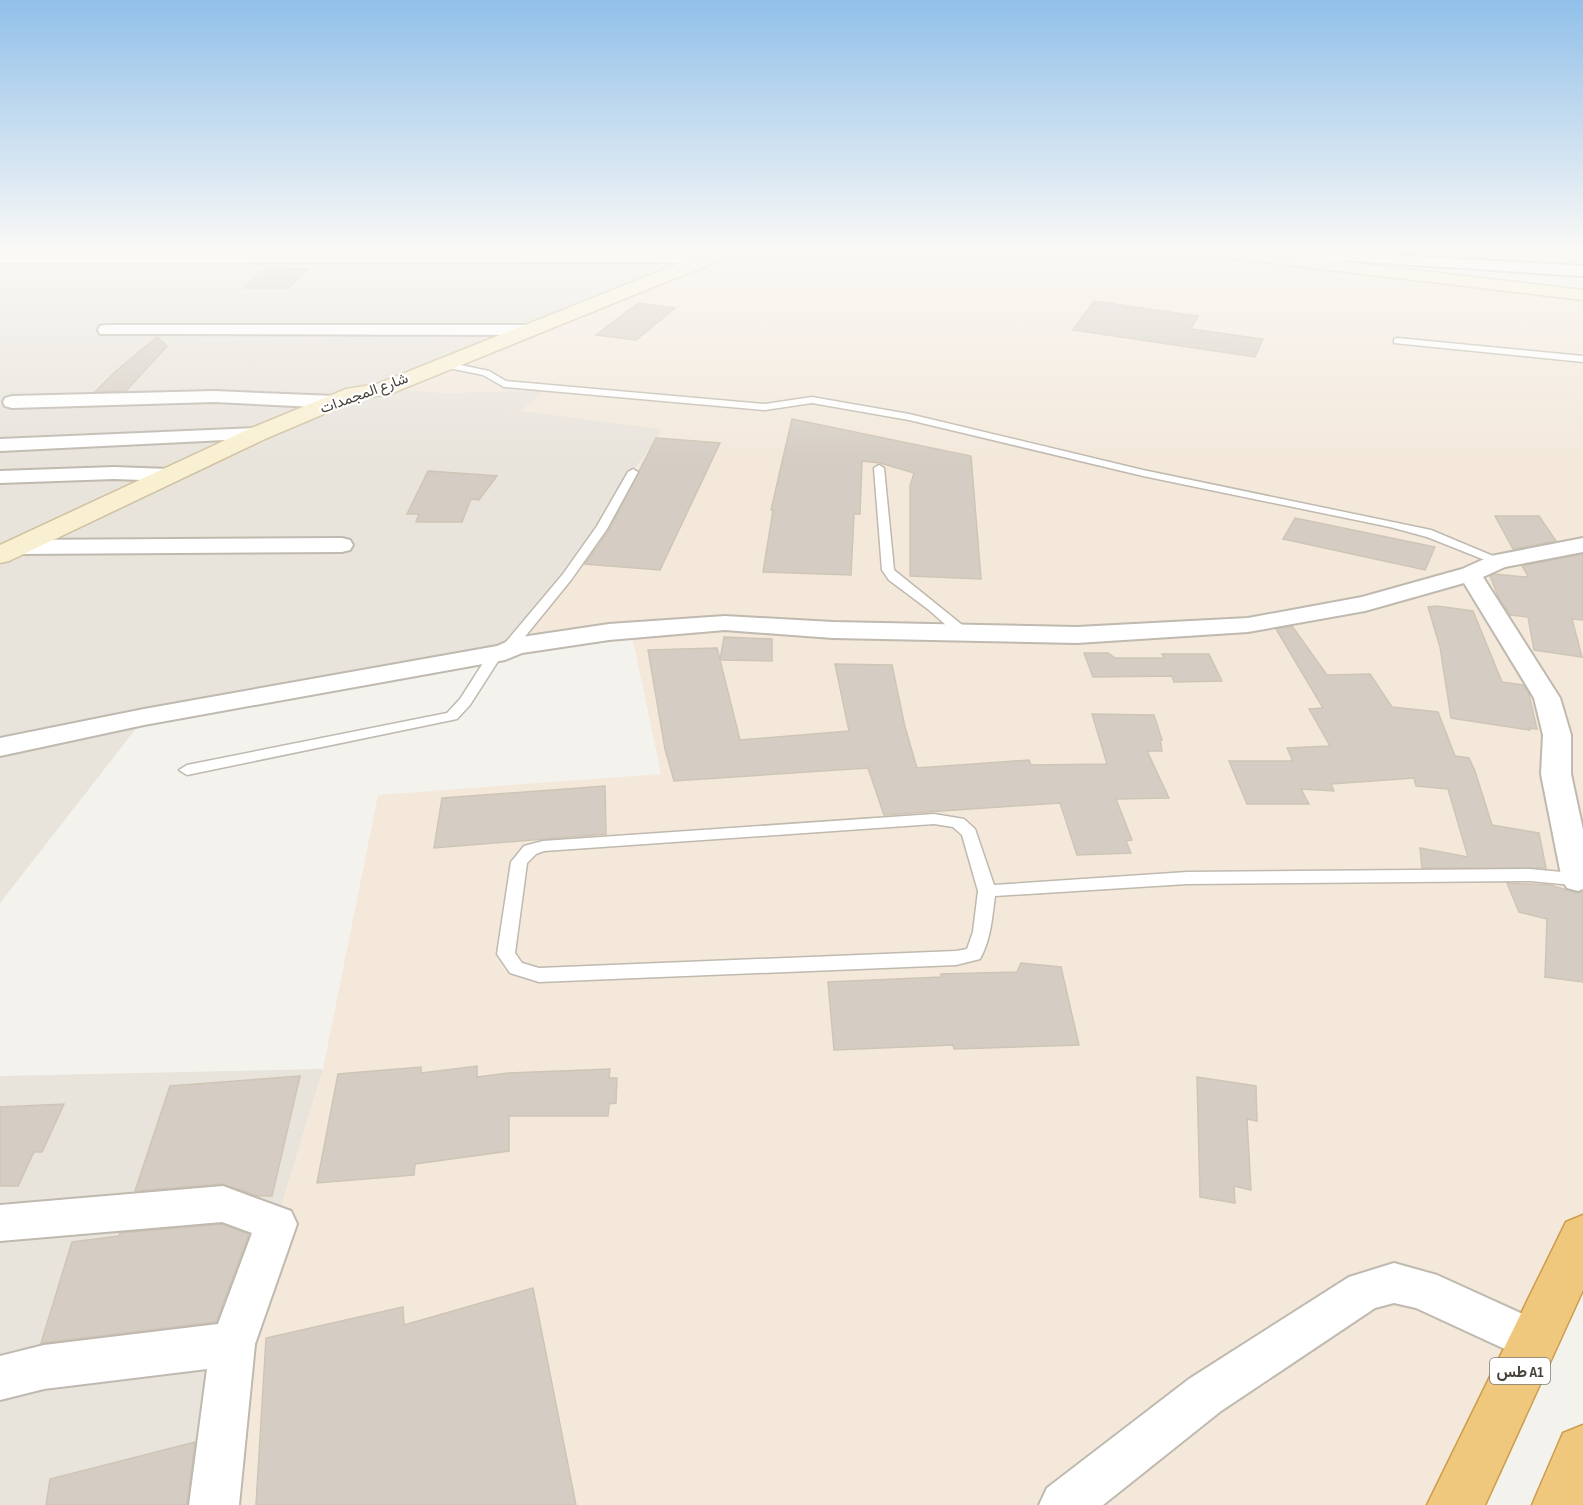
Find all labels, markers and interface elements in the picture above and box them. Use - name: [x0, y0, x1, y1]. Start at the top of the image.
- street label: شارع المجمدات: [318, 369, 411, 419]
- road number: طس A1: [1490, 1358, 1550, 1384]

